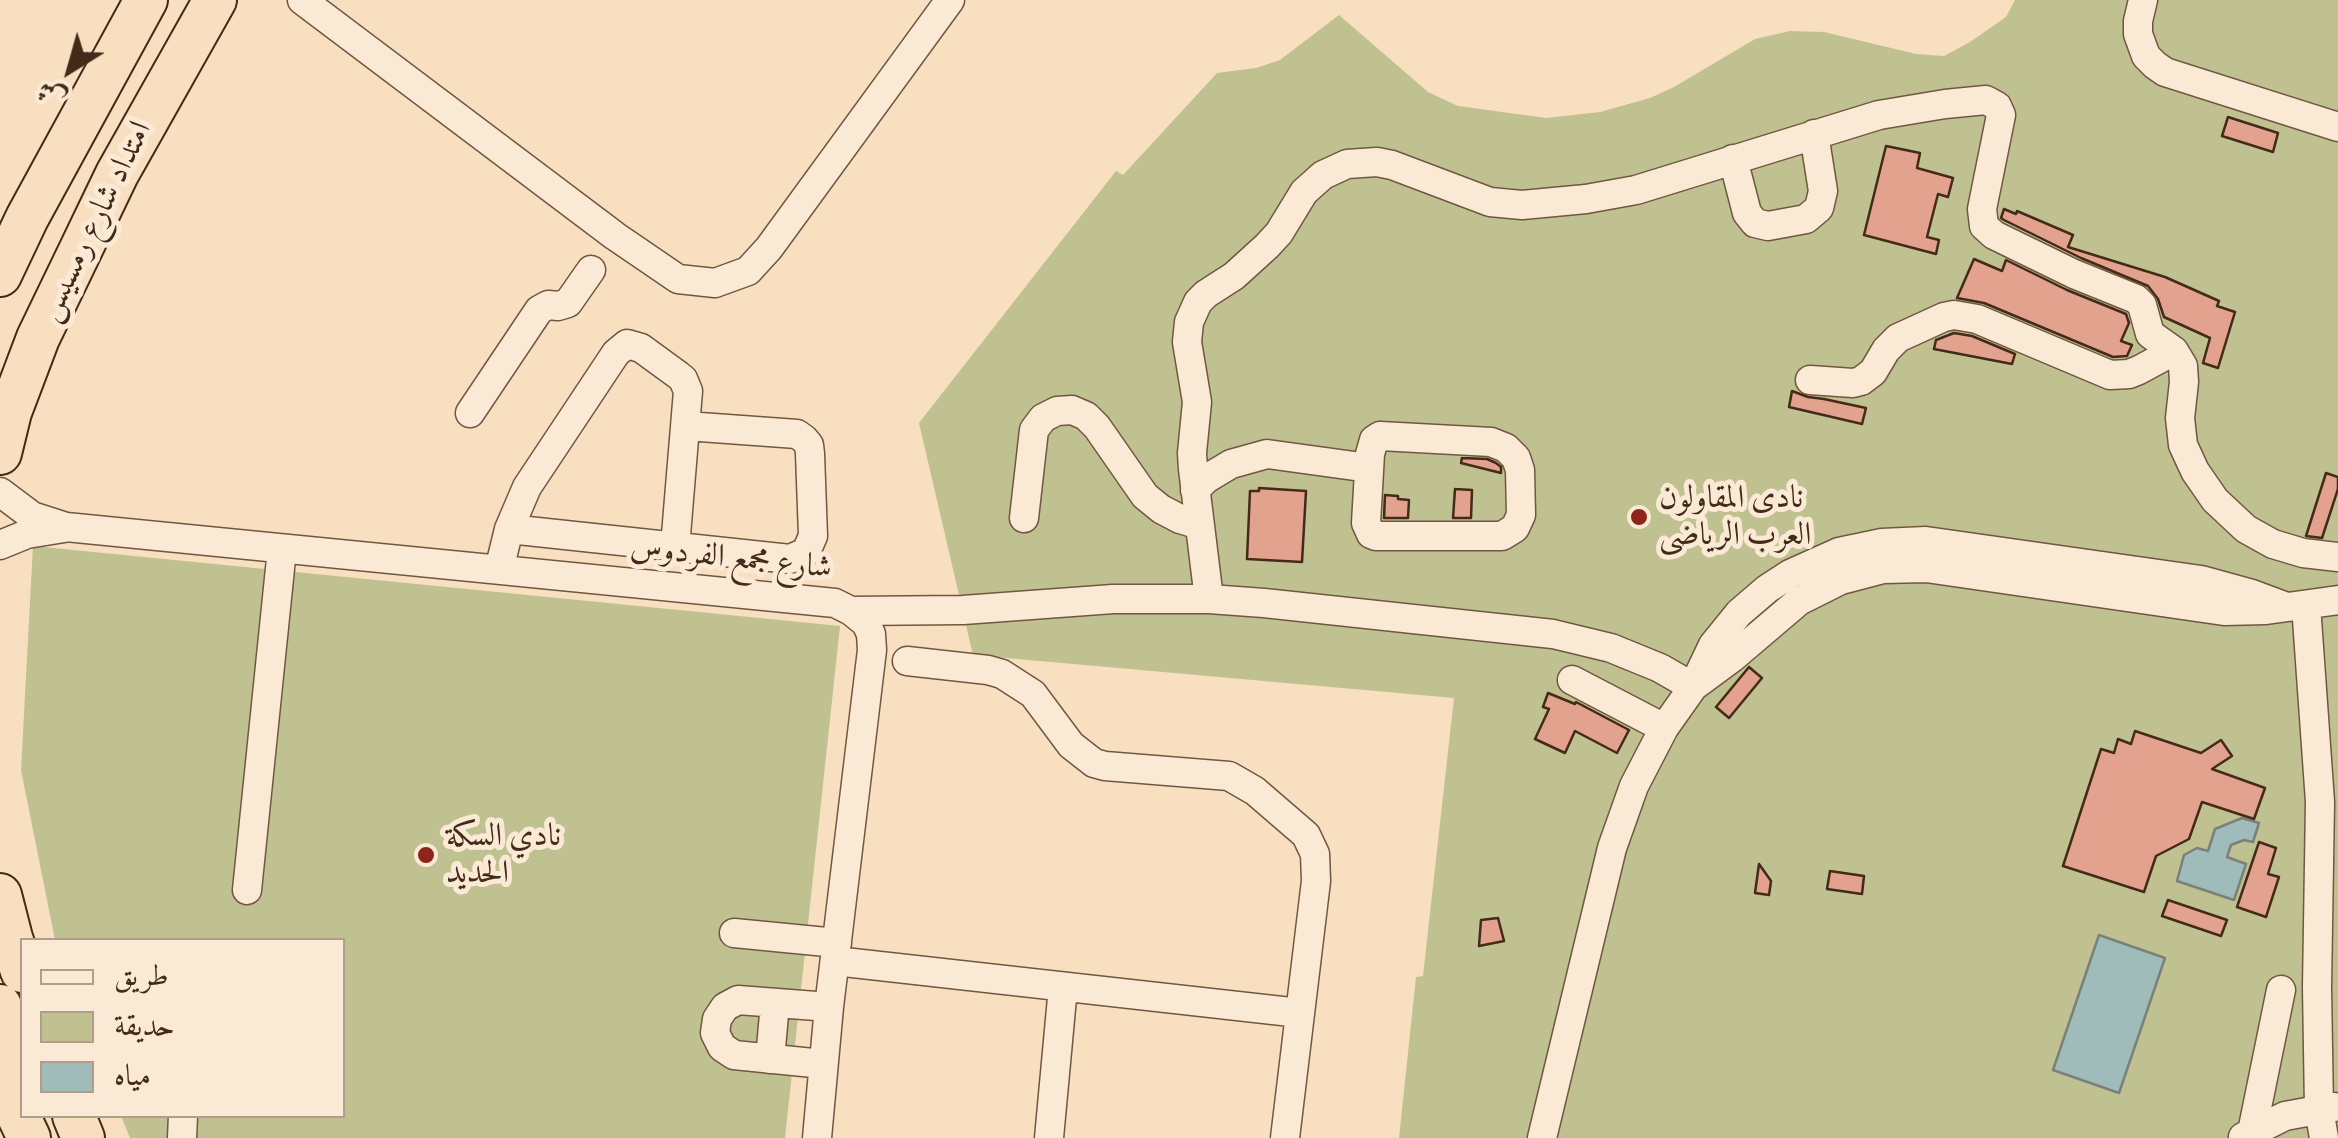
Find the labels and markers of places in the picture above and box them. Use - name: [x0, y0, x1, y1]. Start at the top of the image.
- place label: نادى المقاولون العرب الرياضى: [1659, 480, 1811, 555]
- marker: نادى المقاولون العرب الرياضى: [1628, 506, 1650, 528]
- place label: نادي السكة الحديد: [446, 818, 561, 893]
- marker: نادي السكة الحديد: [415, 844, 437, 866]

